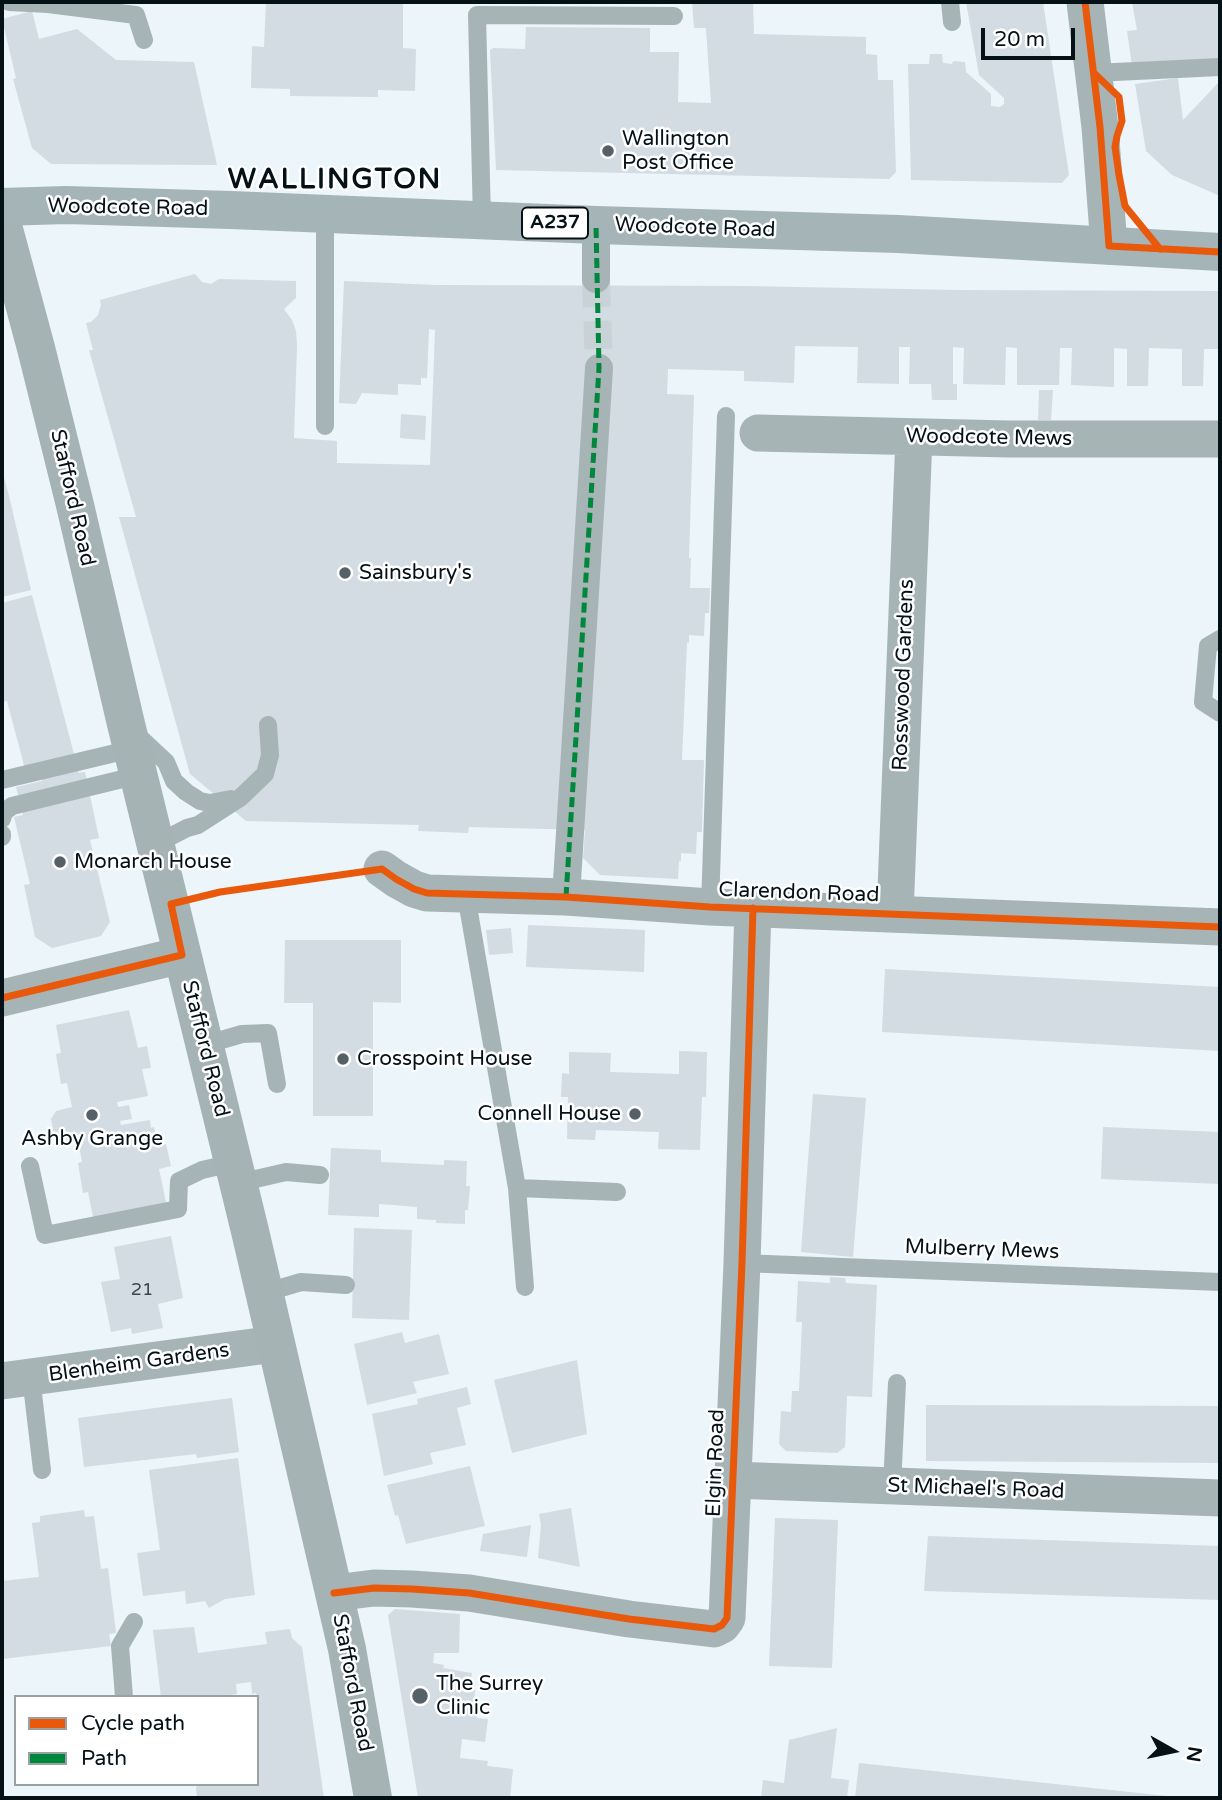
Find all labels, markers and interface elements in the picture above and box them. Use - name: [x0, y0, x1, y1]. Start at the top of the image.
- scale bar: [984, 14, 1078, 58]
- text: 20 m: [994, 27, 1045, 52]
- place label: Wallington Post Office: [622, 126, 734, 176]
- marker: Wallington Post Office: [600, 143, 616, 159]
- district label: WALLINGTON: [229, 164, 441, 198]
- street label: Woodcote Road: [47, 194, 209, 222]
- road number: A237: [522, 208, 588, 238]
- street label: Woodcote Road: [614, 213, 776, 243]
- street label: Woodcote Mews: [906, 424, 1072, 452]
- street label: Stafford Road: [44, 427, 100, 569]
- place label: Sainsbury's: [359, 560, 472, 586]
- marker: Sainsbury's: [337, 565, 353, 581]
- street label: Rosswood Gardens: [888, 579, 920, 771]
- place label: Monarch House: [74, 849, 232, 875]
- marker: Monarch House: [52, 854, 68, 870]
- street label: Clarendon Road: [718, 878, 880, 908]
- street label: Stafford Road: [176, 978, 234, 1120]
- place label: Crosspoint House: [357, 1046, 532, 1072]
- marker: Crosspoint House: [335, 1051, 351, 1067]
- place label: Connell House: [478, 1101, 621, 1127]
- marker: Connell House: [627, 1106, 643, 1122]
- marker: Ashby Grange: [84, 1107, 100, 1123]
- place label: Ashby Grange: [21, 1126, 163, 1152]
- street label: Mulberry Mews: [904, 1235, 1060, 1265]
- house number: 21: [131, 1279, 153, 1301]
- street label: Blenheim Gardens: [47, 1338, 231, 1388]
- street label: Elgin Road: [702, 1409, 730, 1517]
- street label: St Michael's Road: [887, 1473, 1065, 1505]
- street label: Stafford Road: [326, 1612, 378, 1754]
- place label: The Surrey Clinic: [436, 1671, 543, 1721]
- marker: The Surrey Clinic: [410, 1686, 430, 1706]
- legend: [14, 1695, 259, 1786]
- text: Cycle path: [81, 1711, 185, 1736]
- north arrow: [1138, 1716, 1208, 1786]
- text: N: [1182, 1745, 1206, 1764]
- text: Path: [81, 1746, 127, 1771]

